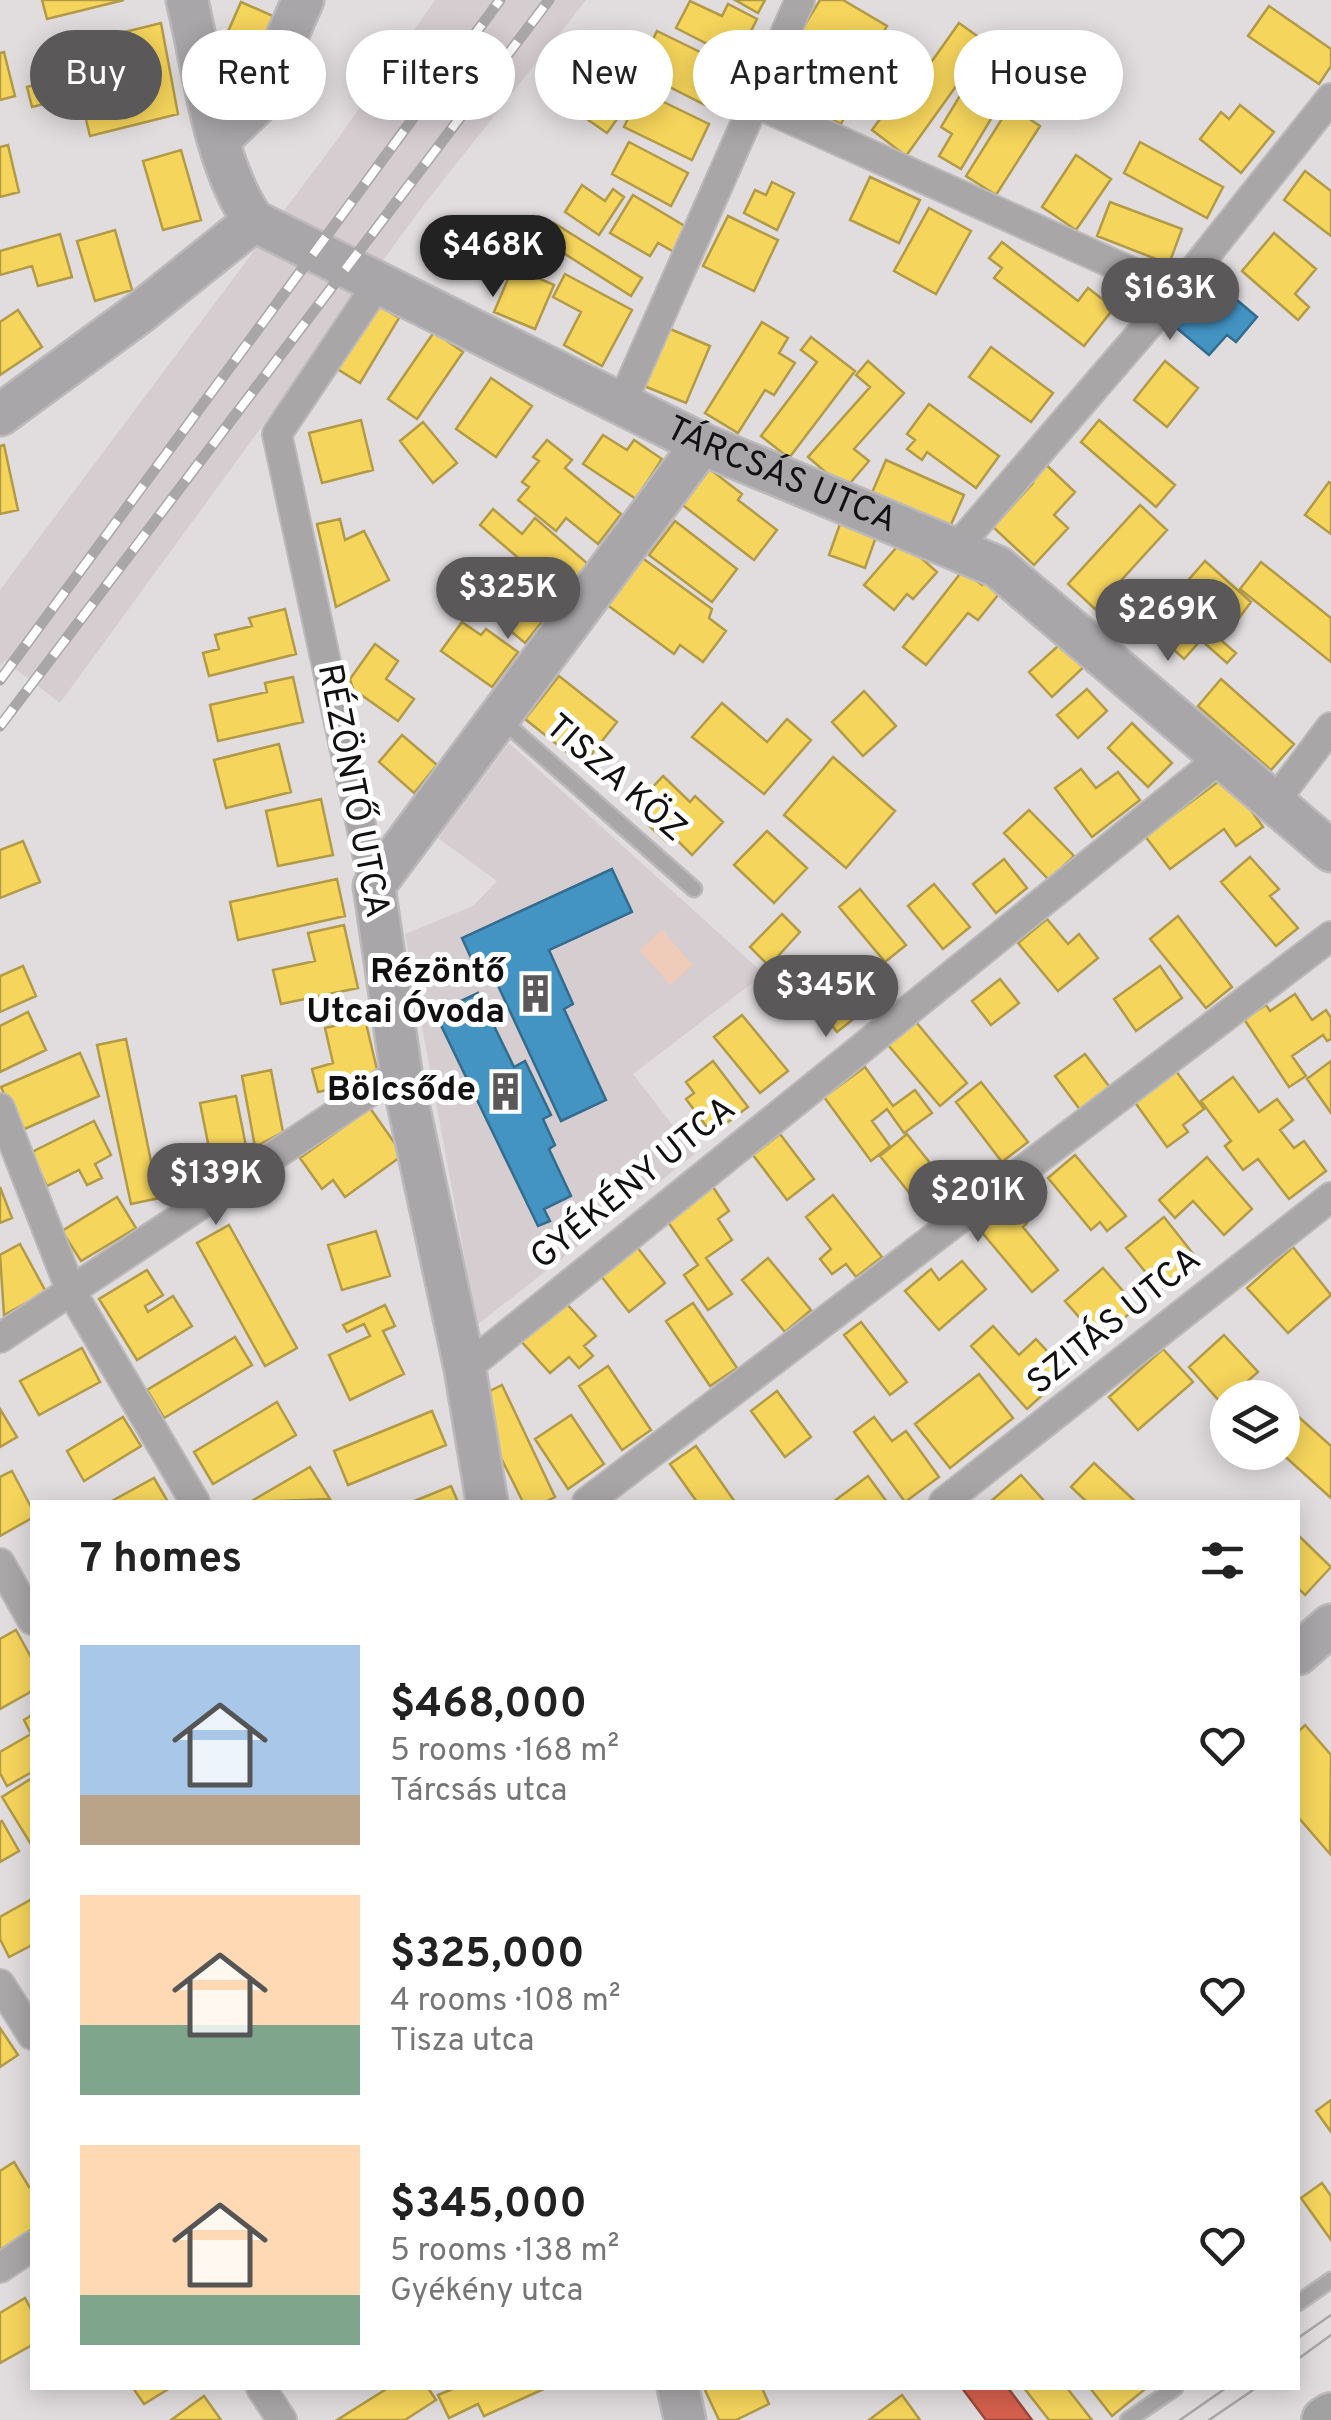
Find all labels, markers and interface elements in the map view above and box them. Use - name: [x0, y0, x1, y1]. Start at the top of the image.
- chip: Buy: [30, 30, 162, 120]
- chip: Rent: [182, 30, 326, 120]
- chip: Filters: [346, 30, 515, 120]
- chip: New: [535, 30, 673, 120]
- chip: Apartment: [693, 30, 934, 120]
- chip: House: [954, 30, 1123, 120]
- pin: $468K: [423, 215, 563, 300]
- text: $468K: [442, 227, 544, 267]
- pin: $163K: [1100, 258, 1240, 343]
- text: $163K: [1123, 270, 1217, 310]
- street label: TÁRCSÁS UTCA: [658, 407, 903, 544]
- pin: $325K: [438, 557, 578, 642]
- text: $325K: [458, 569, 558, 609]
- pin: $269K: [1098, 579, 1238, 664]
- text: $269K: [1118, 591, 1218, 631]
- street label: RÉZÖNTŐ UTCA: [306, 660, 399, 922]
- street label: TISZA KÖZ: [535, 706, 695, 852]
- place label: Rézöntő Utcai Óvoda: [306, 951, 507, 1035]
- pin: $345K: [756, 955, 896, 1040]
- text: $345K: [775, 967, 877, 1007]
- building icon: Rézöntő Utcai Óvoda: [514, 972, 556, 1014]
- place label: Bölcsőde: [327, 1069, 476, 1113]
- building icon: Bölcsőde: [485, 1070, 527, 1112]
- street label: GYÉKÉNY UTCA: [522, 1087, 745, 1280]
- pin: $139K: [146, 1143, 286, 1228]
- text: $139K: [169, 1155, 263, 1195]
- pin: $201K: [908, 1160, 1048, 1245]
- text: $201K: [930, 1172, 1026, 1212]
- street label: SZITÁS UTCA: [1019, 1238, 1211, 1405]
- map controls: [1210, 1380, 1300, 1470]
- button: layers: [1210, 1380, 1300, 1470]
- icon: filters: [1195, 1533, 1250, 1588]
- text: 7 homes: [80, 1534, 242, 1587]
- text: $468,000: [390, 1679, 587, 1732]
- icon: home: [160, 1685, 280, 1805]
- icon: heart: [1195, 1718, 1250, 1773]
- text: 5 rooms · 168 m²: [390, 1732, 619, 1772]
- text: Tárcsás utca: [390, 1772, 567, 1812]
- text: $325,000: [390, 1929, 585, 1982]
- icon: home: [160, 1935, 280, 2055]
- icon: heart: [1195, 1968, 1250, 2023]
- text: 4 rooms · 108 m²: [390, 1982, 621, 2022]
- text: Tisza utca: [390, 2022, 534, 2062]
- text: $345,000: [390, 2179, 587, 2232]
- icon: home: [160, 2185, 280, 2305]
- icon: heart: [1195, 2218, 1250, 2273]
- text: 5 rooms · 138 m²: [390, 2232, 619, 2272]
- text: Gyékény utca: [390, 2272, 583, 2312]

